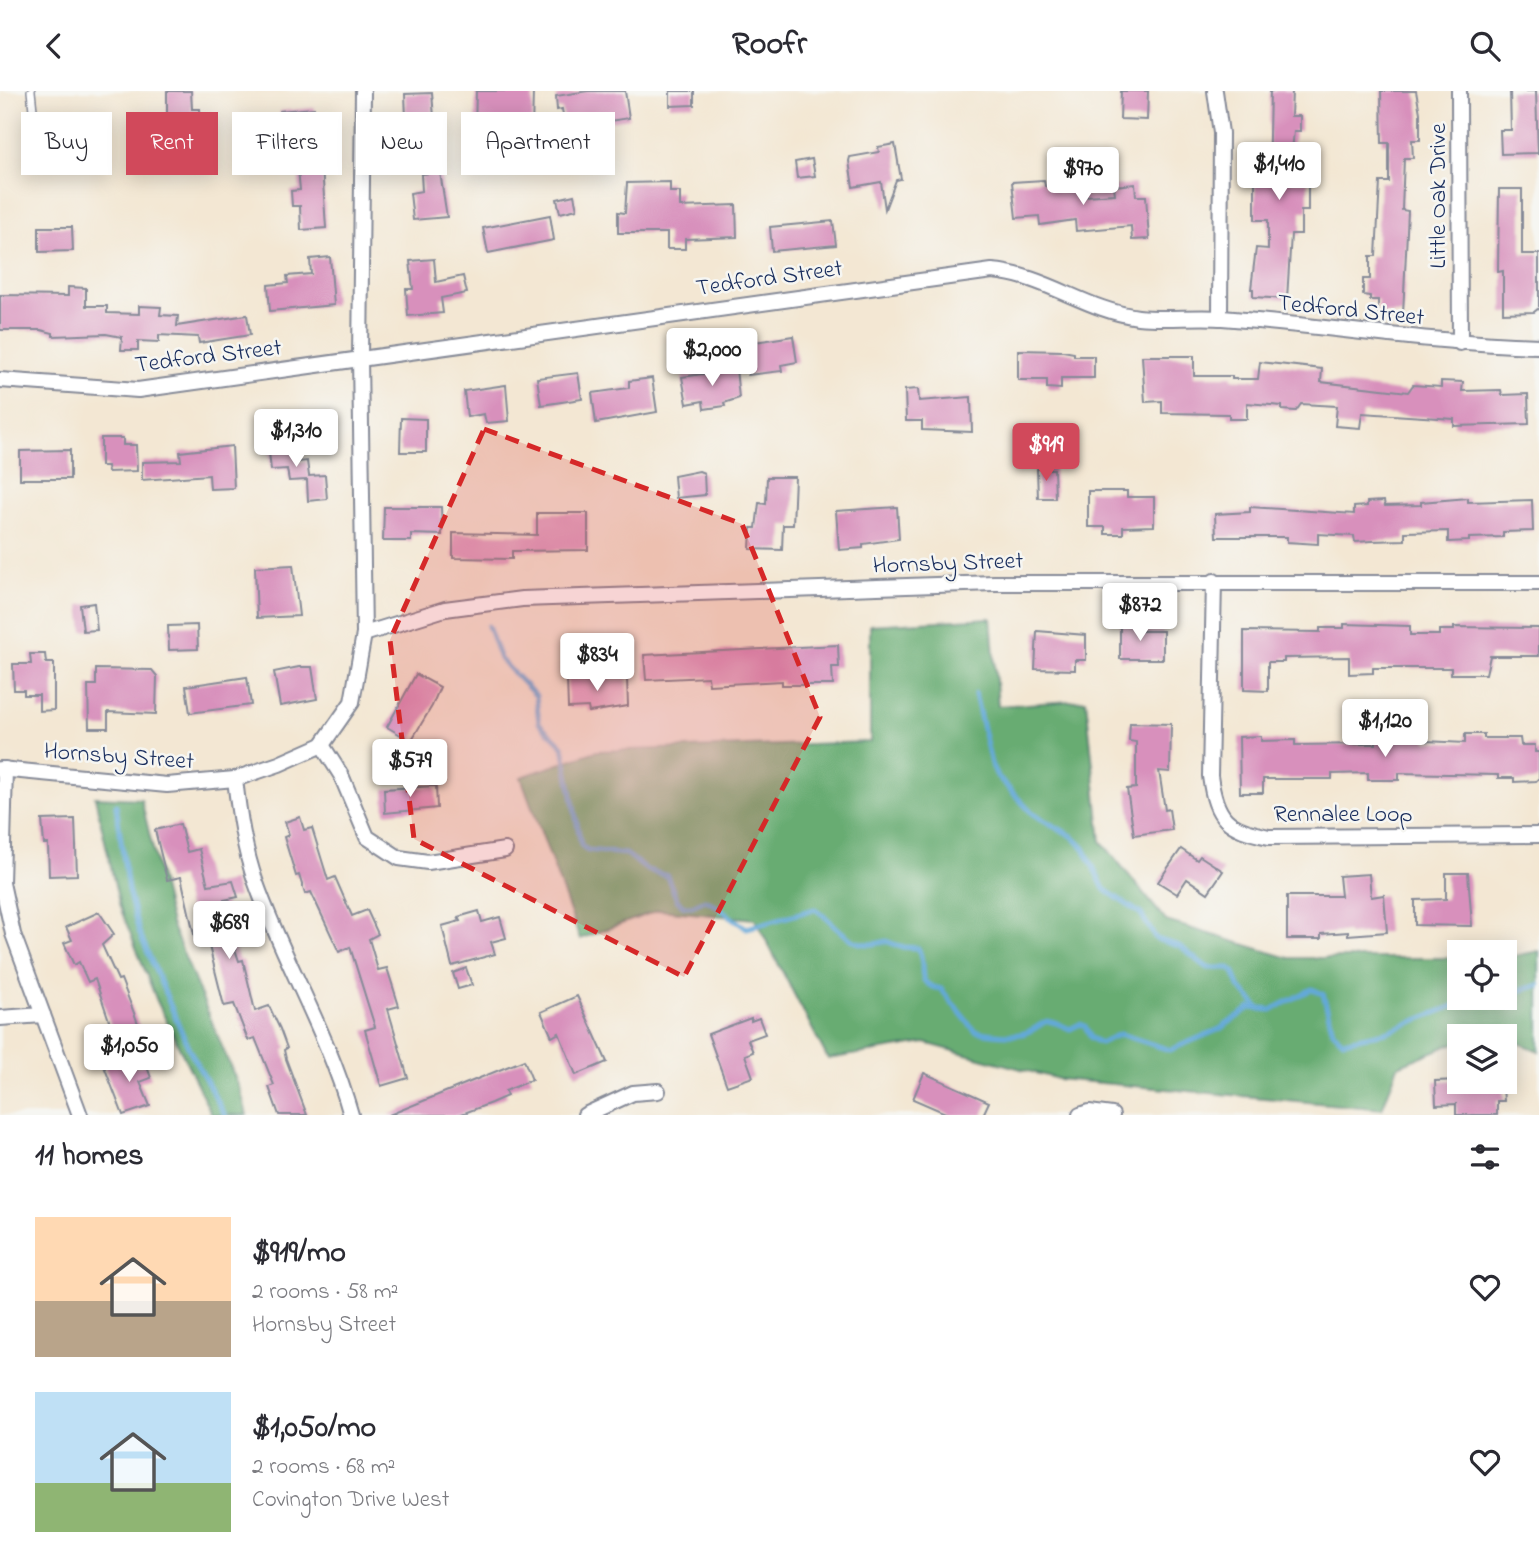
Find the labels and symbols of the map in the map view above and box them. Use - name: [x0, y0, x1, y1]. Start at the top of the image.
- street label: Little Oak Drive: [1422, 123, 1457, 269]
- pin: $1,410: [1222, 143, 1336, 202]
- pin: $970: [1042, 148, 1124, 207]
- street label: Tedford Street: [694, 252, 845, 307]
- street label: Tedford Street: [1276, 286, 1426, 337]
- pin: $2,000: [655, 329, 769, 388]
- street label: Tedford Street: [133, 331, 284, 384]
- pin: $1,310: [239, 409, 353, 469]
- pin: $919: [1005, 423, 1087, 483]
- street label: Hornsby Street: [872, 544, 1024, 586]
- pin: $872: [1099, 583, 1181, 643]
- pin: $834: [556, 633, 638, 693]
- pin: $1,120: [1328, 699, 1442, 759]
- street label: Hornsby Street: [43, 735, 195, 781]
- pin: $579: [369, 739, 451, 799]
- street label: Rennalee Loop: [1273, 798, 1413, 833]
- pin: $689: [188, 901, 270, 961]
- pin: $1,050: [72, 1025, 186, 1084]

